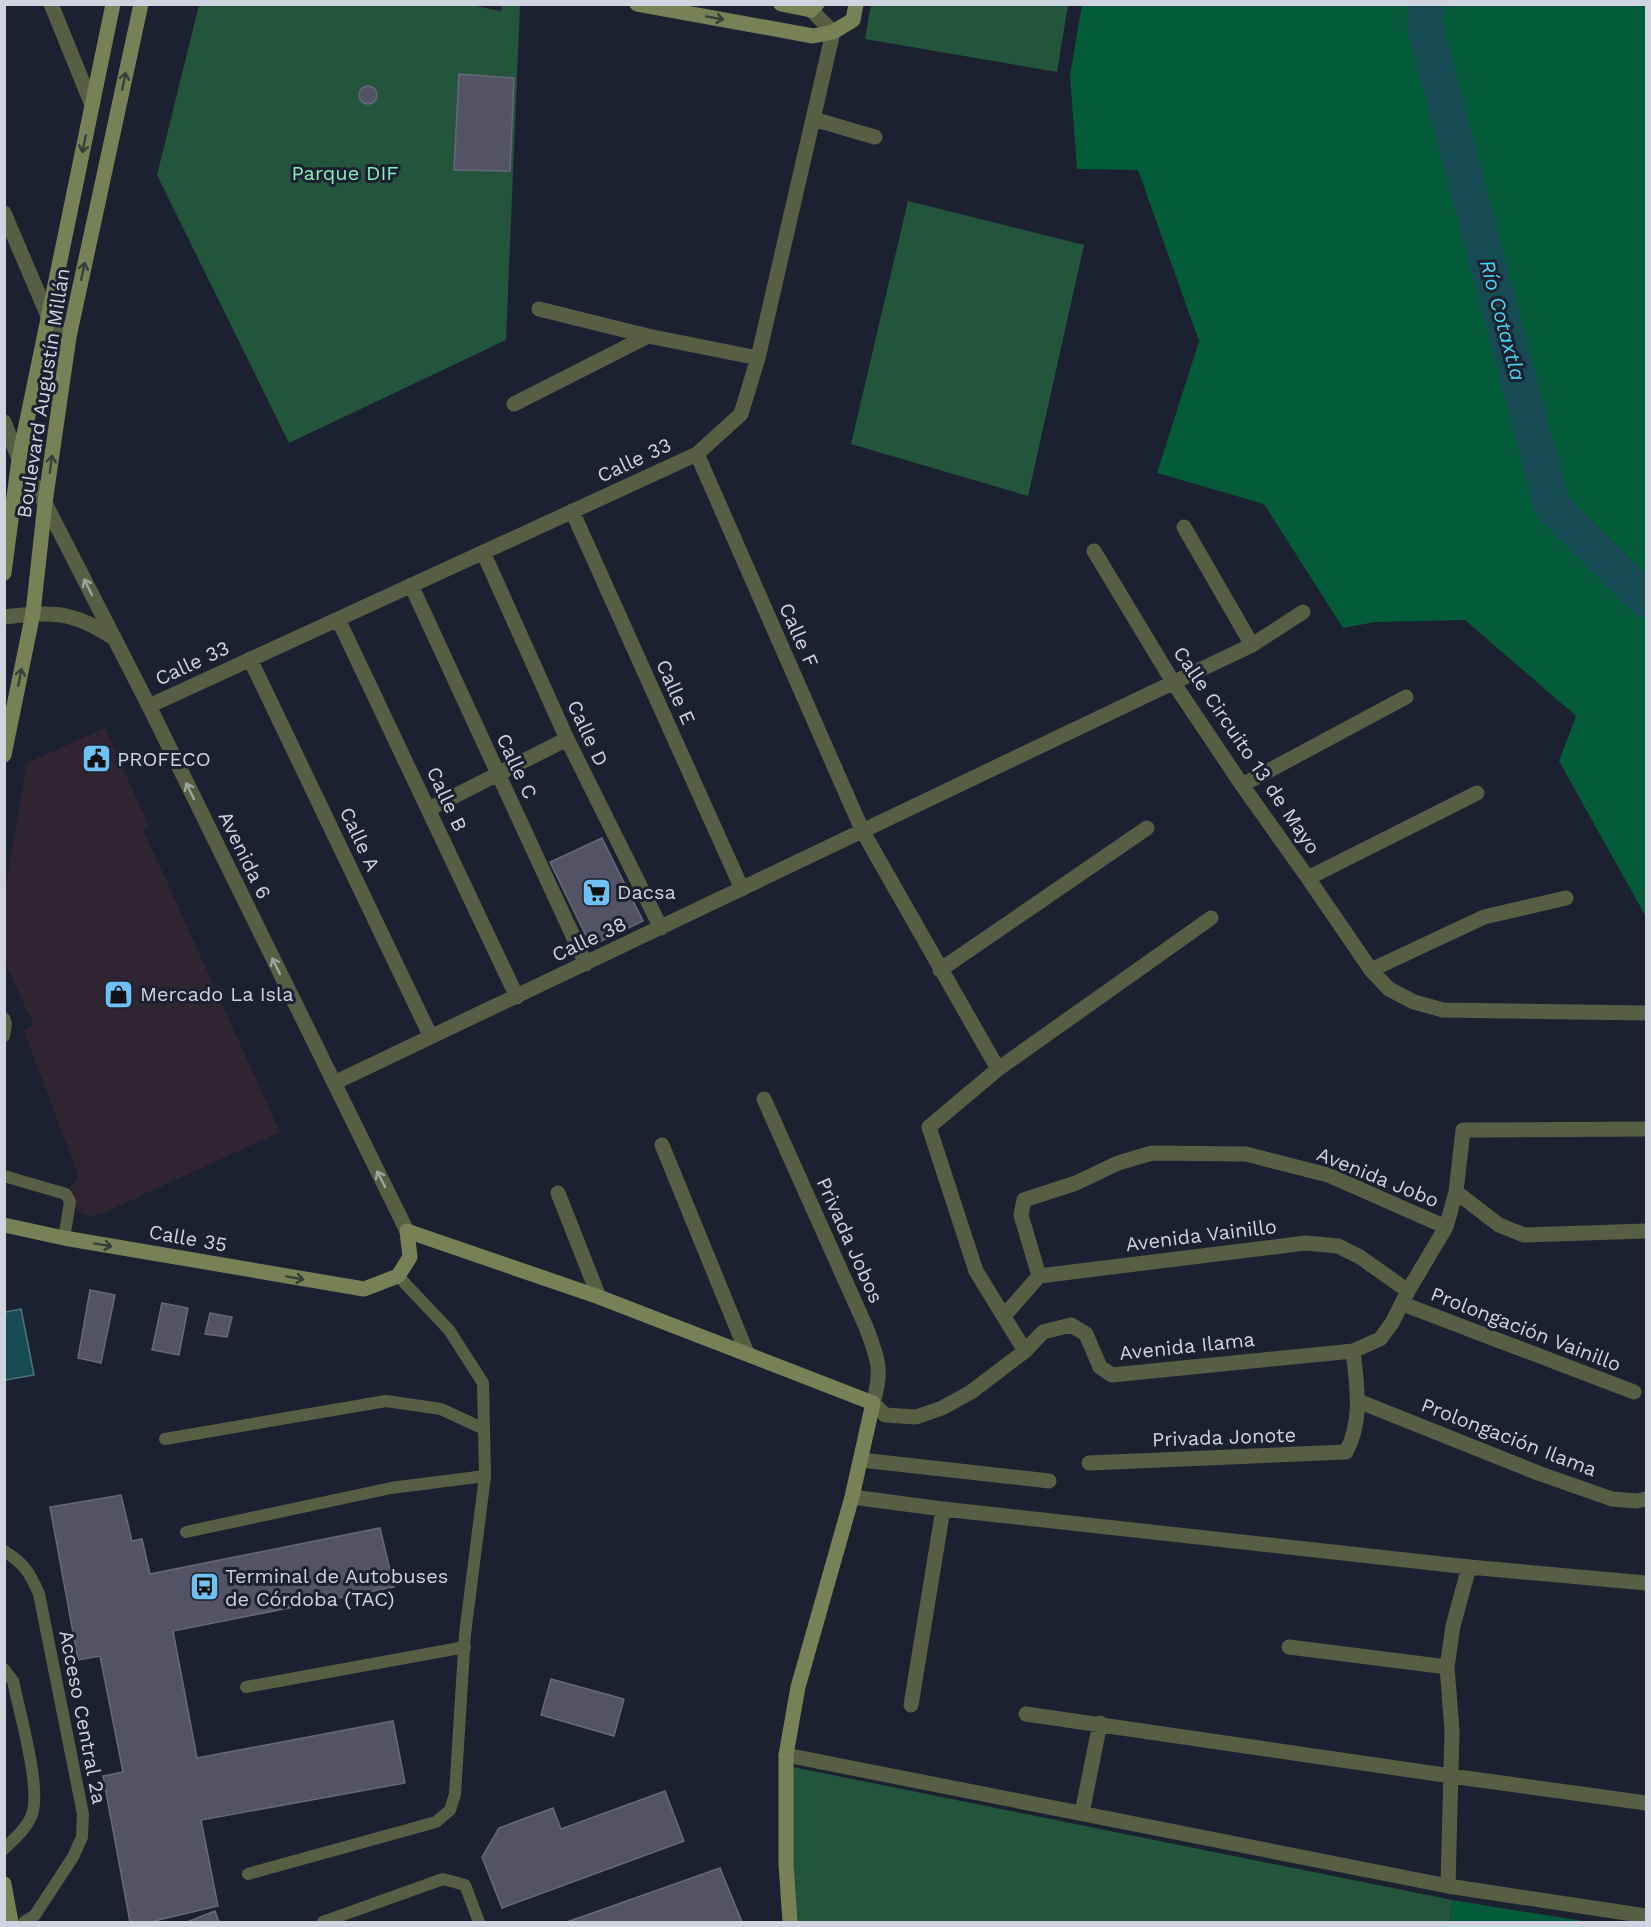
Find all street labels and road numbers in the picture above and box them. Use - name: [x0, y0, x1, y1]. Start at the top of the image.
- street label: Boulevard Augustín Millán: [11, 266, 75, 520]
- street label: Calle 33: [593, 432, 675, 488]
- street label: Calle F: [774, 599, 824, 671]
- street label: Calle 33: [151, 635, 233, 691]
- street label: Calle Circuito 13 de Mayo: [1168, 642, 1326, 858]
- street label: Calle E: [651, 656, 701, 728]
- street label: Calle D: [562, 696, 614, 770]
- street label: Calle C: [491, 729, 543, 803]
- street label: Calle B: [422, 763, 472, 835]
- street label: Calle A: [335, 803, 385, 875]
- street label: Avenida 6: [213, 807, 277, 903]
- street label: Calle 38: [548, 911, 630, 967]
- street label: Avenida Jobo: [1313, 1142, 1443, 1212]
- street label: Privada Jobos: [812, 1173, 888, 1307]
- street label: Avenida Vainillo: [1124, 1214, 1278, 1256]
- street label: Calle 35: [147, 1219, 229, 1257]
- street label: Prolongación Vainillo: [1427, 1282, 1625, 1376]
- street label: Avenida Ilama: [1118, 1327, 1256, 1365]
- street label: Prolongación Ilama: [1418, 1392, 1600, 1482]
- street label: Privada Jonote: [1152, 1422, 1296, 1452]
- street label: Acceso Central 2a: [54, 1628, 112, 1806]

